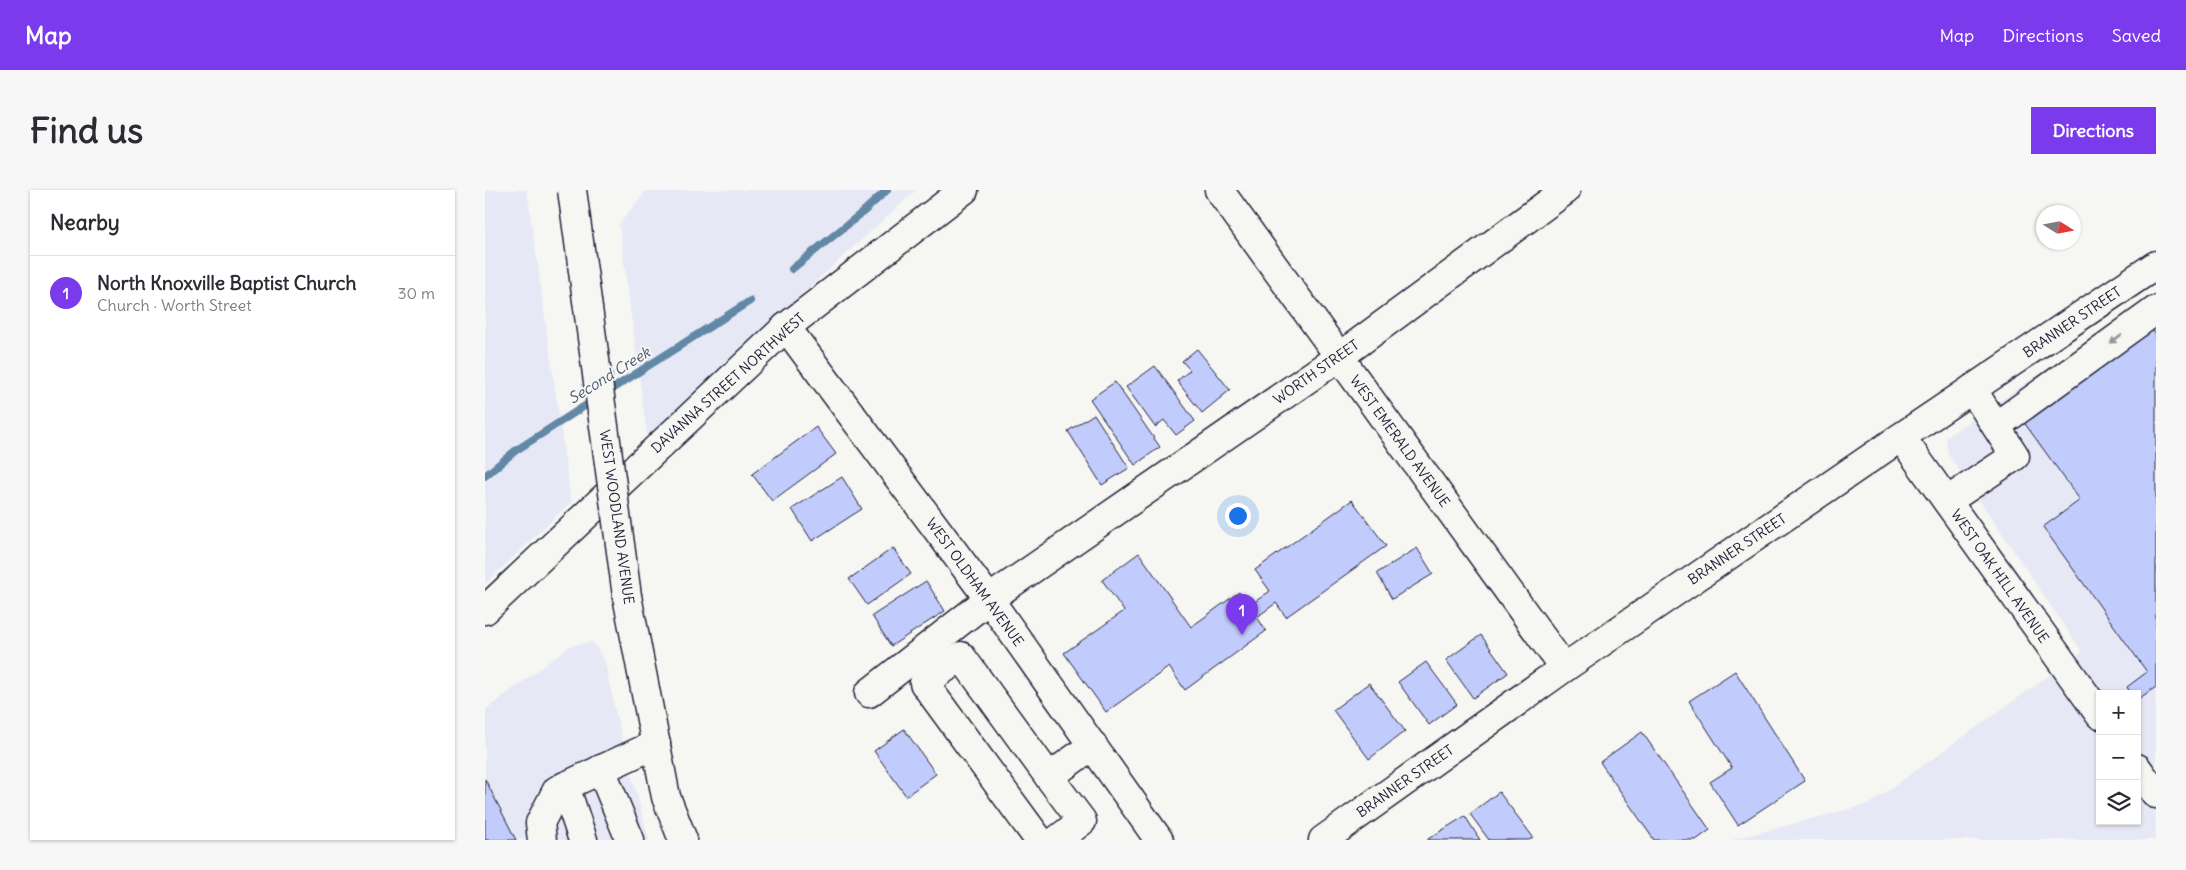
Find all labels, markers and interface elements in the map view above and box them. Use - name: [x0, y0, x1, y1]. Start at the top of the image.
- text: Map: [25, 20, 72, 50]
- text: Map: [1939, 24, 1974, 47]
- text: Directions: [2002, 24, 2084, 47]
- text: Saved: [2112, 24, 2161, 47]
- button: Directions: [2031, 107, 2156, 154]
- text: Find us: [30, 108, 143, 152]
- north arrow: [2036, 205, 2081, 250]
- text: Nearby: [50, 209, 120, 236]
- text: North Knoxville Baptist Church: [97, 271, 356, 295]
- street label: BRANNER STREET: [2019, 282, 2125, 362]
- text: 1: [63, 283, 69, 303]
- text: 30 m: [398, 283, 435, 303]
- text: Church · Worth Street: [97, 295, 252, 315]
- street label: DAVANNA STREET NORTHWEST: [647, 309, 809, 457]
- one-way arrow: [2110, 334, 2123, 344]
- street label: WORTH STREET: [1270, 336, 1362, 408]
- water label: Second Creek: [565, 342, 654, 408]
- street label: WEST EMERALD AVENUE: [1346, 371, 1454, 511]
- street label: WEST WOODLAND AVENUE: [596, 429, 638, 605]
- your location: [1225, 503, 1251, 529]
- street label: WEST OAK HILL AVENUE: [1947, 506, 2053, 646]
- street label: BRANNER STREET: [1684, 509, 1790, 589]
- street label: WEST OLDHAM AVENUE: [922, 514, 1028, 650]
- pin: 1: [1226, 594, 1258, 635]
- map controls: [2096, 690, 2141, 825]
- button: +: [2096, 690, 2141, 735]
- button: −: [2096, 735, 2141, 780]
- street label: BRANNER STREET: [1353, 741, 1457, 821]
- button: layers: [2096, 780, 2141, 825]

